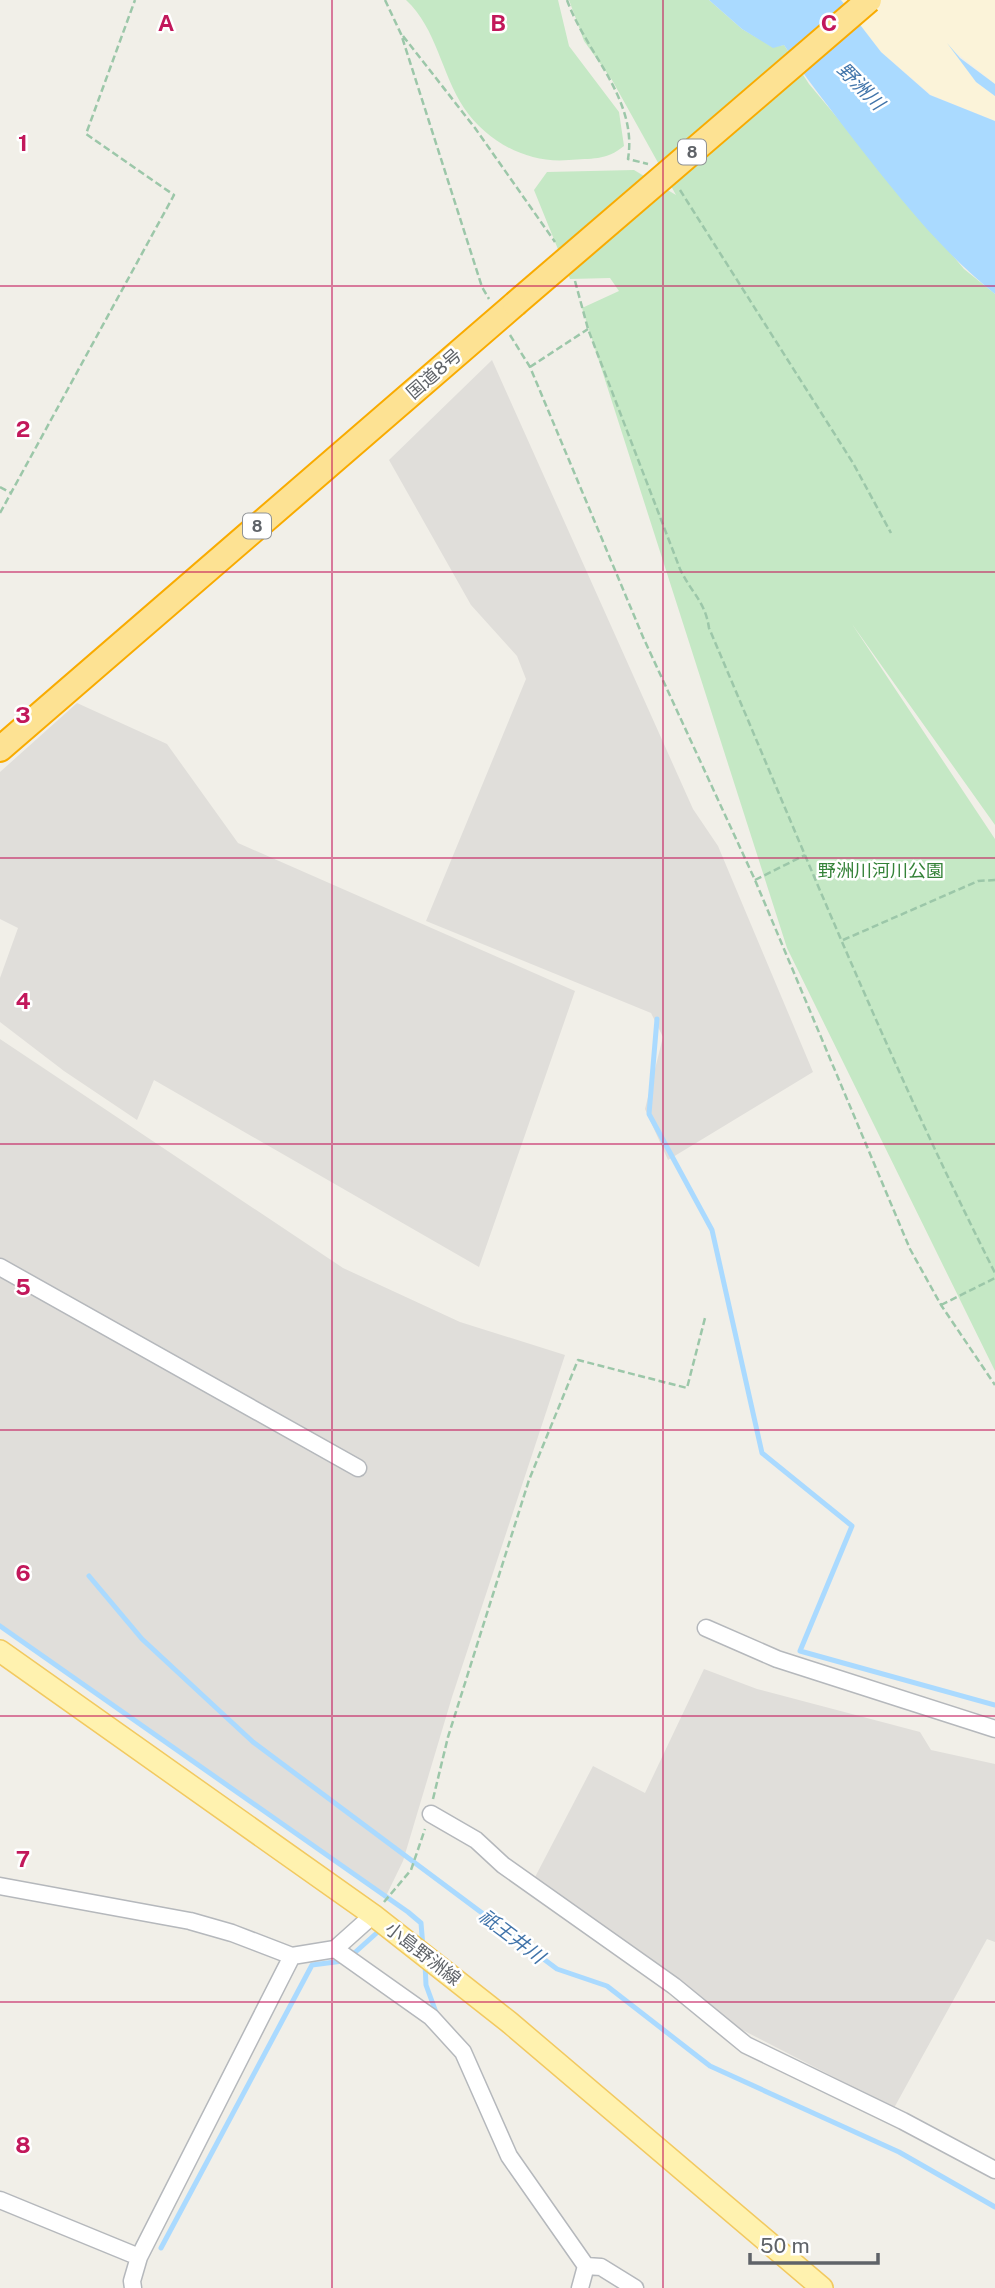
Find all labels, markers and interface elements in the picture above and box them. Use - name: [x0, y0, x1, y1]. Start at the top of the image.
- text: A: [158, 9, 175, 36]
- text: B: [490, 9, 506, 36]
- text: C: [821, 9, 837, 36]
- water label: 野洲川: [833, 58, 890, 115]
- text: 1: [18, 129, 28, 156]
- road number: 8: [678, 140, 706, 164]
- street label: 国道8号: [402, 344, 465, 403]
- text: 2: [16, 415, 30, 442]
- road number: 8: [243, 513, 271, 538]
- text: 3: [15, 701, 31, 728]
- park label: 野洲川河川公園: [818, 860, 944, 881]
- text: 4: [15, 987, 31, 1014]
- text: 5: [15, 1273, 31, 1300]
- text: 6: [15, 1559, 31, 1586]
- text: 7: [16, 1845, 30, 1872]
- water label: 祇王井川: [475, 1904, 551, 1969]
- street label: 小島野洲線: [381, 1918, 465, 1990]
- text: 8: [15, 2131, 31, 2158]
- scale bar: [750, 2222, 878, 2266]
- text: 50 m: [760, 2233, 810, 2258]

